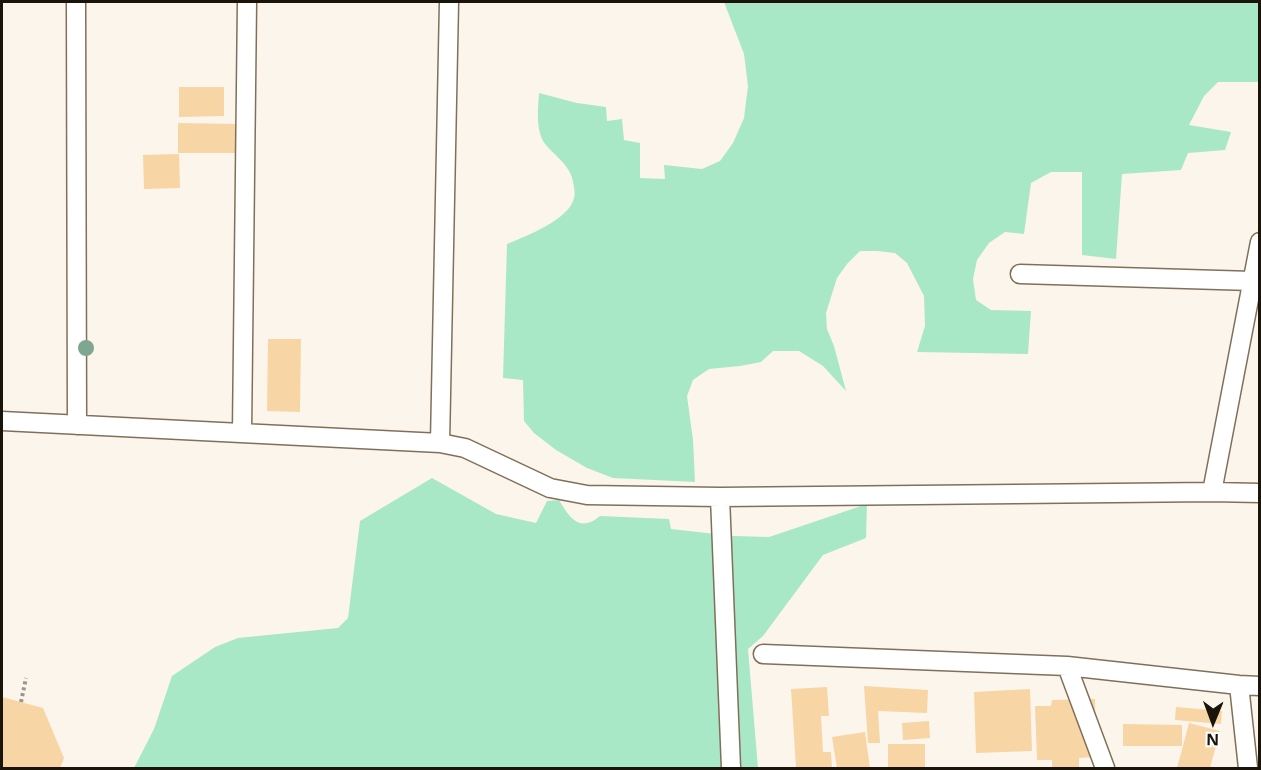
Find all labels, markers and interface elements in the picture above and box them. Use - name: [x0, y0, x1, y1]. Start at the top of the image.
- north arrow: [1183, 692, 1243, 752]
- text: N: [1206, 729, 1219, 751]

